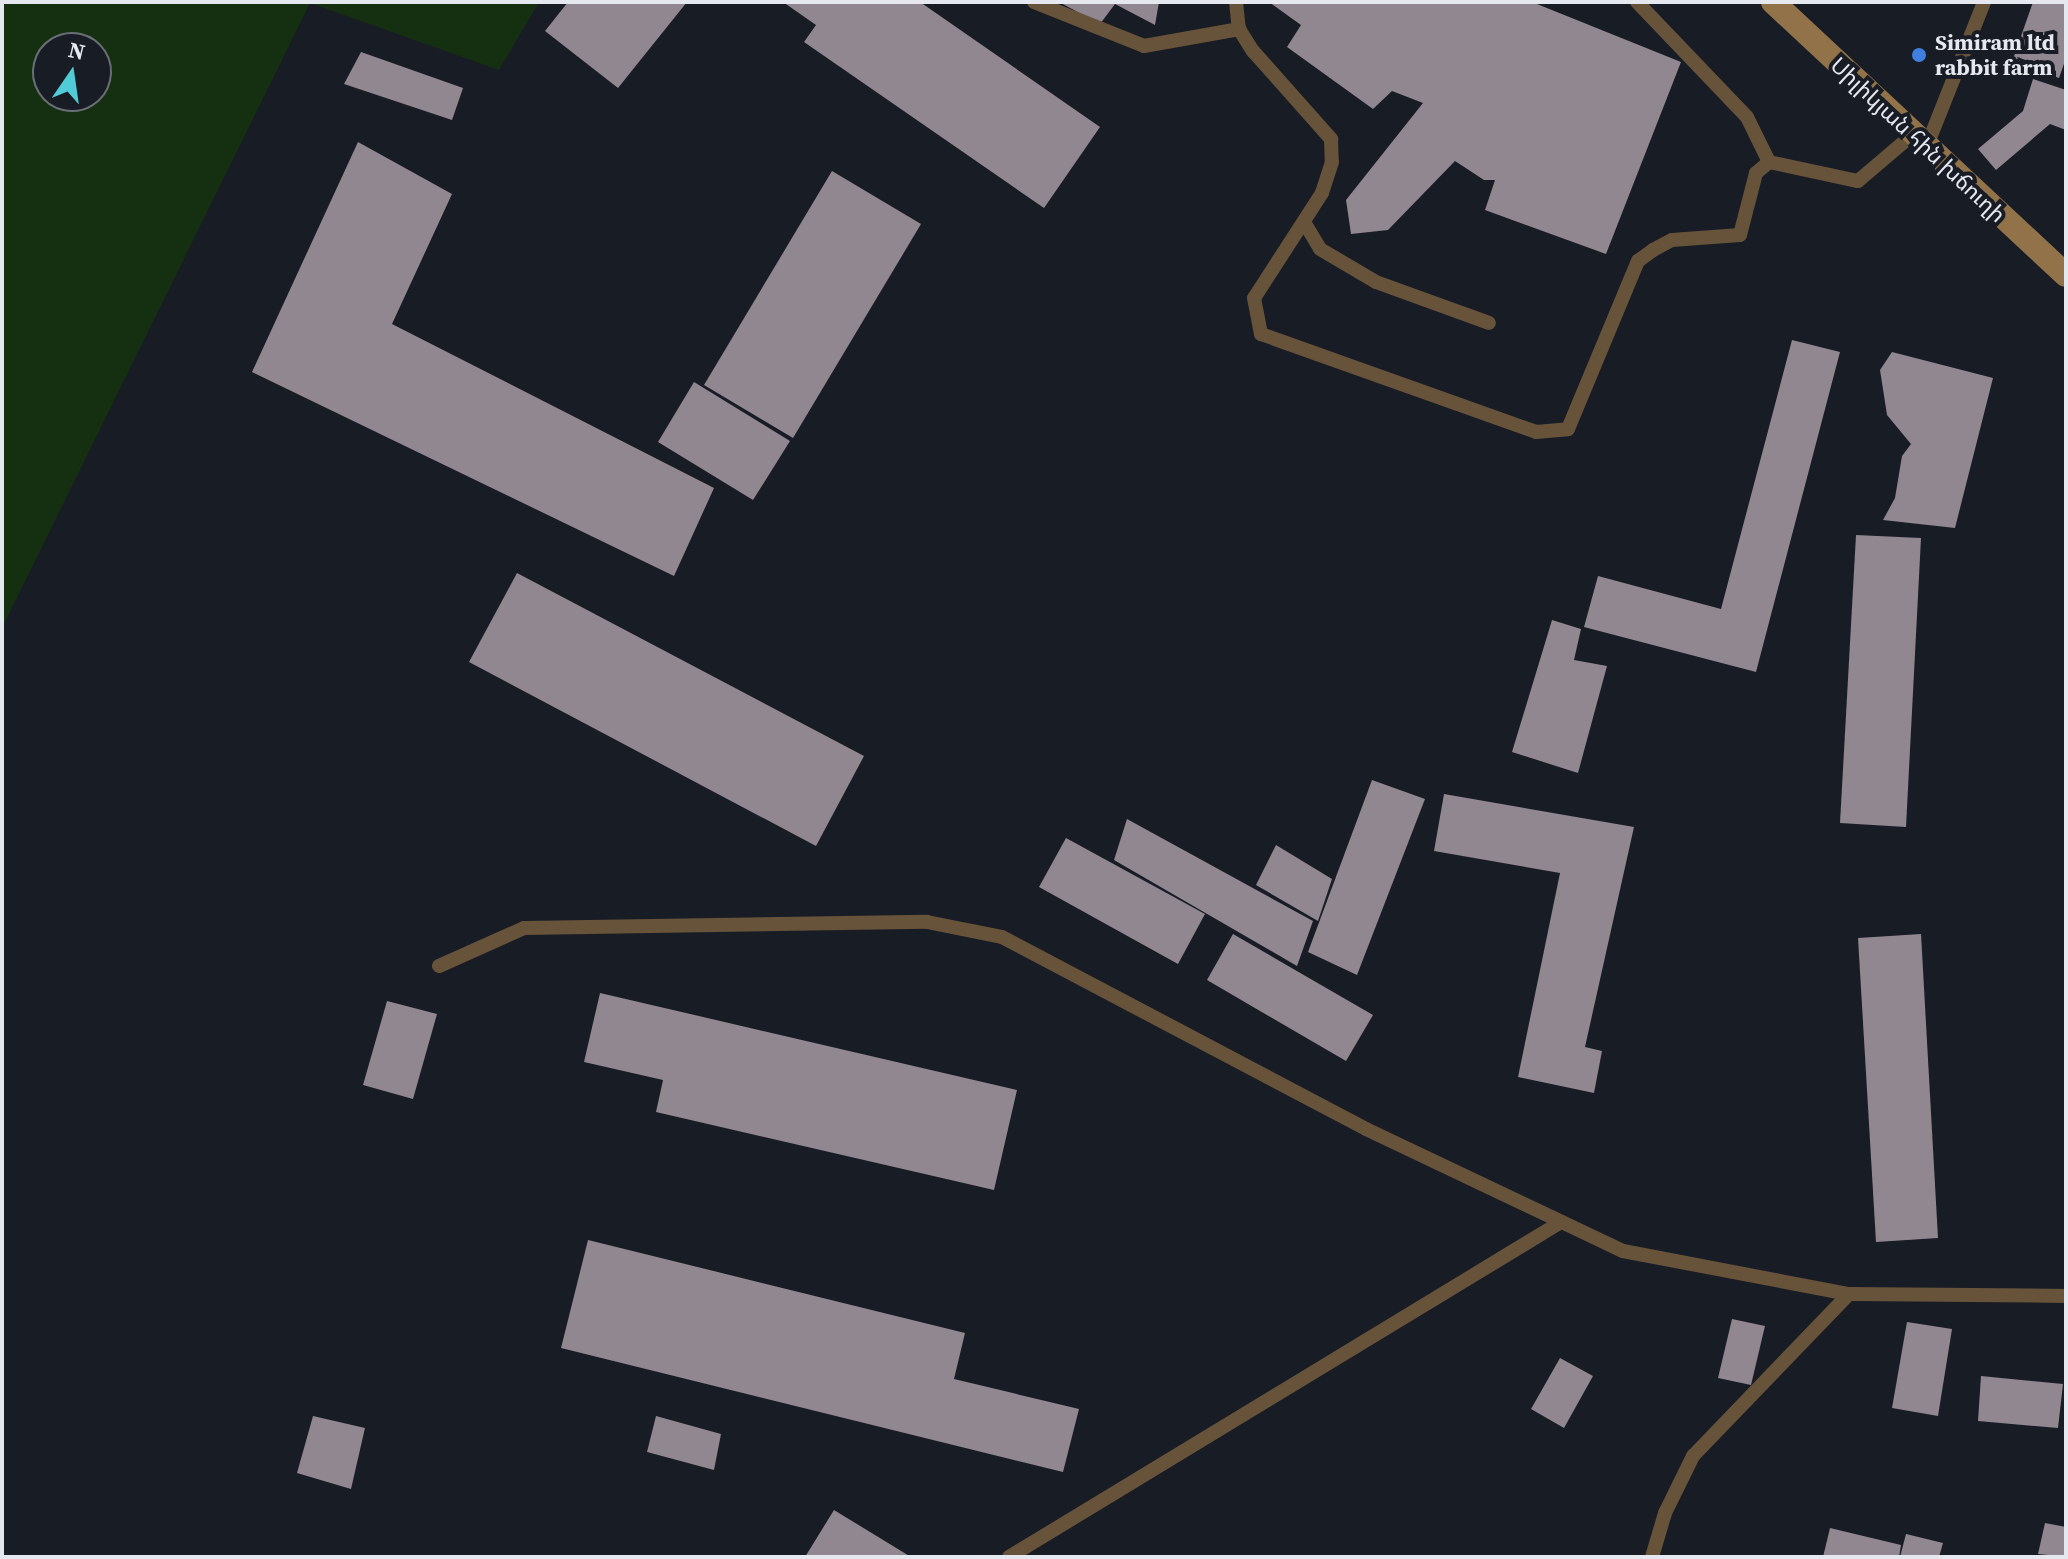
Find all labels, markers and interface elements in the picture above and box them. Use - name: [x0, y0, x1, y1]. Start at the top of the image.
- place label: Simiram ltd rabbit farm: [1935, 29, 2055, 80]
- north arrow: [32, 32, 112, 112]
- text: N: [66, 34, 88, 67]
- marker: Simiram ltd rabbit farm: [1910, 46, 1928, 64]
- street label: Սիլիկյան հին խճուղի: [1825, 52, 2011, 228]

